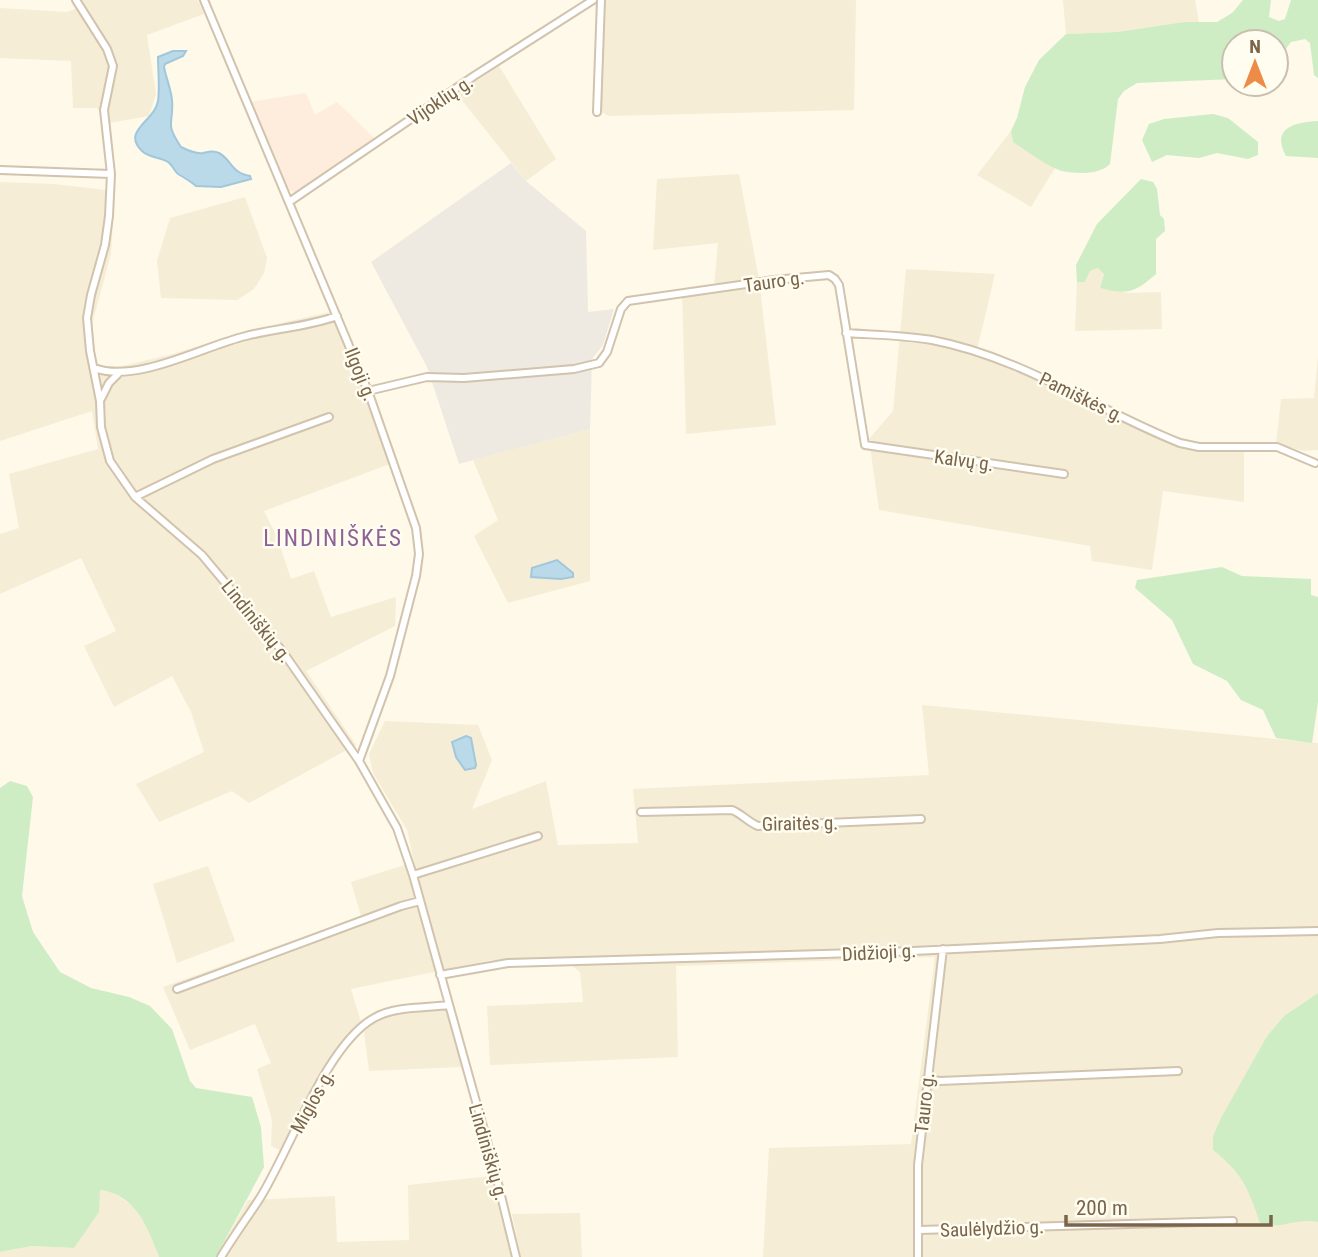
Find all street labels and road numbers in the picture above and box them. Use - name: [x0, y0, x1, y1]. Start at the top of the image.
- street label: Vijoklių g.: [403, 70, 477, 131]
- street label: Tauro g.: [742, 266, 806, 297]
- street label: Ilgoji g.: [339, 344, 382, 404]
- street label: Pamiškės g.: [1036, 367, 1128, 428]
- street label: Kalvų g.: [933, 445, 995, 476]
- street label: Lindiniškių g.: [216, 575, 297, 667]
- street label: Giraitės g.: [762, 811, 838, 836]
- street label: Didžioji g.: [841, 939, 917, 966]
- street label: Miglos g.: [286, 1065, 339, 1137]
- street label: Tauro g.: [910, 1072, 939, 1135]
- street label: Lindiniškių g.: [464, 1101, 513, 1203]
- street label: Saulėlydžio g.: [940, 1215, 1044, 1242]

